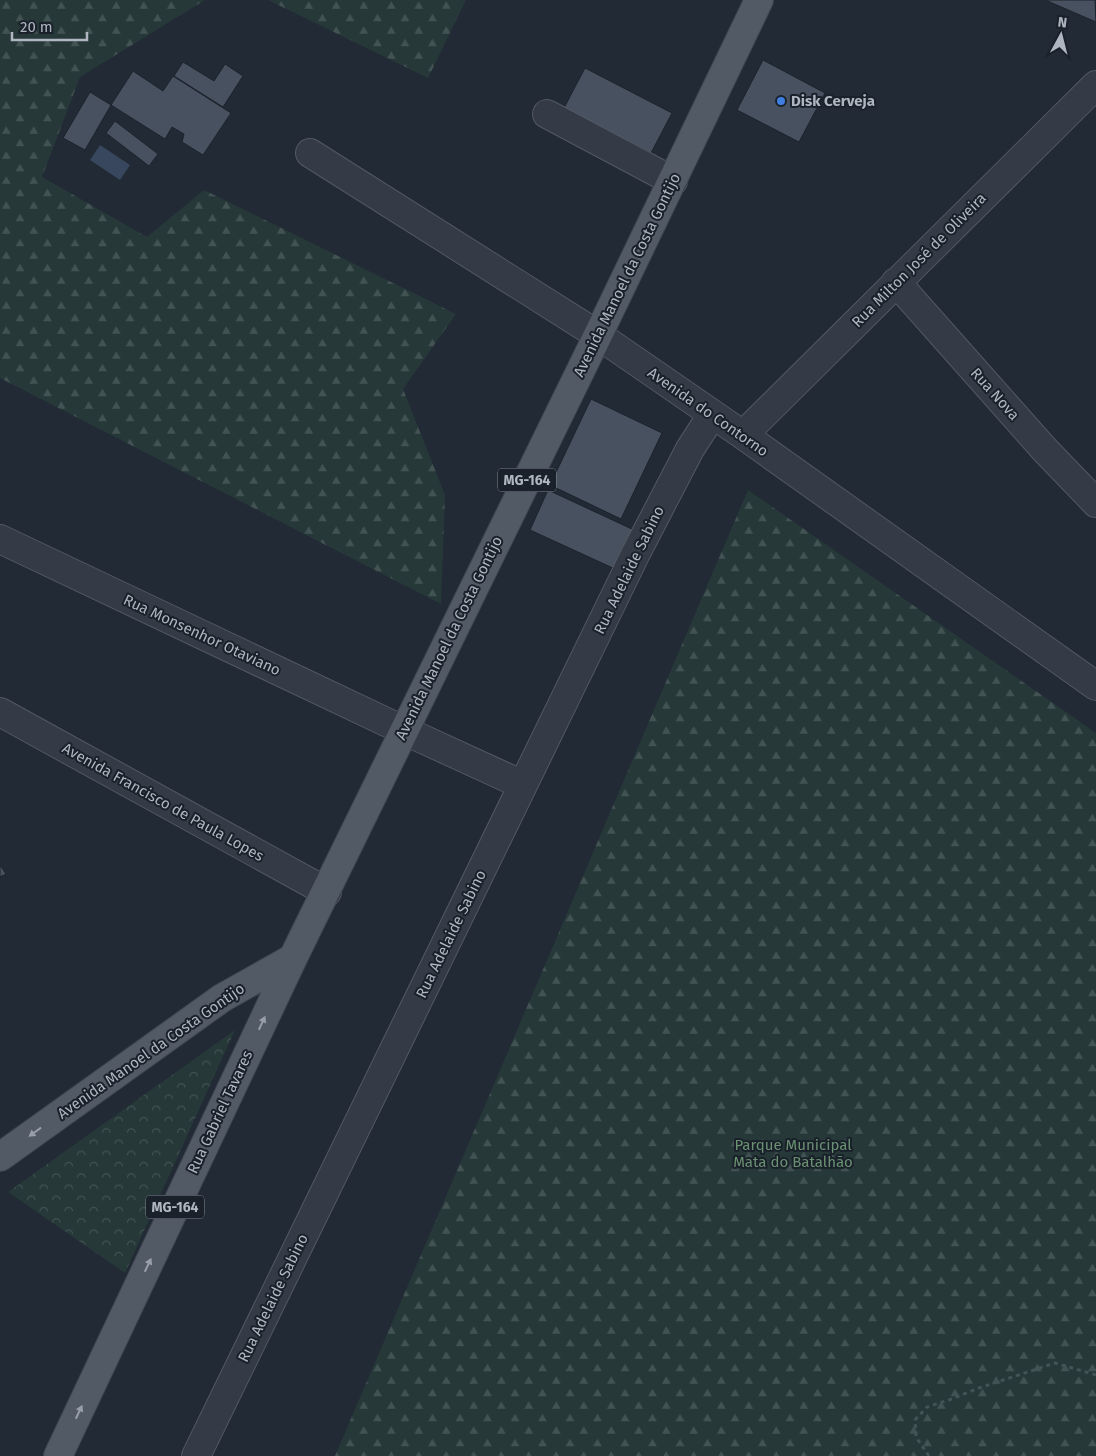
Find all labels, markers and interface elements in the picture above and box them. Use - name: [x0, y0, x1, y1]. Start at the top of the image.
- scale bar: [12, 10, 88, 42]
- north arrow: [1036, 10, 1086, 60]
- text: N: [1057, 14, 1068, 32]
- text: 20 m: [20, 18, 53, 36]
- place label: Disk Cerveja: [791, 92, 875, 110]
- marker: Disk Cerveja: [775, 95, 787, 107]
- street label: Avenida Manoel da Costa Gontijo: [570, 170, 684, 380]
- street label: Rua Milton José de Oliveira: [848, 189, 990, 331]
- street label: Avenida do Contorno: [644, 364, 772, 460]
- street label: Rua Nova: [967, 364, 1023, 424]
- road number: MG-164: [498, 468, 556, 492]
- street label: Rua Adelaide Sabino: [590, 503, 668, 637]
- street label: Avenida Manoel da Costa Gontijo: [392, 533, 506, 743]
- street label: Rua Monsenhor Otaviano: [121, 591, 283, 679]
- street label: Avenida Francisco de Paula Lopes: [59, 739, 267, 865]
- street label: Rua Adelaide Sabino: [412, 867, 490, 1001]
- street label: Avenida Manoel da Costa Gontijo: [54, 979, 248, 1123]
- one-way arrow: [259, 1016, 267, 1030]
- street label: Rua Gabriel Tavares: [184, 1048, 256, 1176]
- one-way arrow: [28, 1127, 42, 1137]
- park label: Parque Municipal Mata do Batalhão: [733, 1136, 853, 1171]
- road number: MG-164: [146, 1196, 204, 1218]
- street label: Rua Adelaide Sabino: [234, 1231, 312, 1365]
- one-way arrow: [144, 1258, 152, 1272]
- one-way arrow: [75, 1405, 83, 1419]

